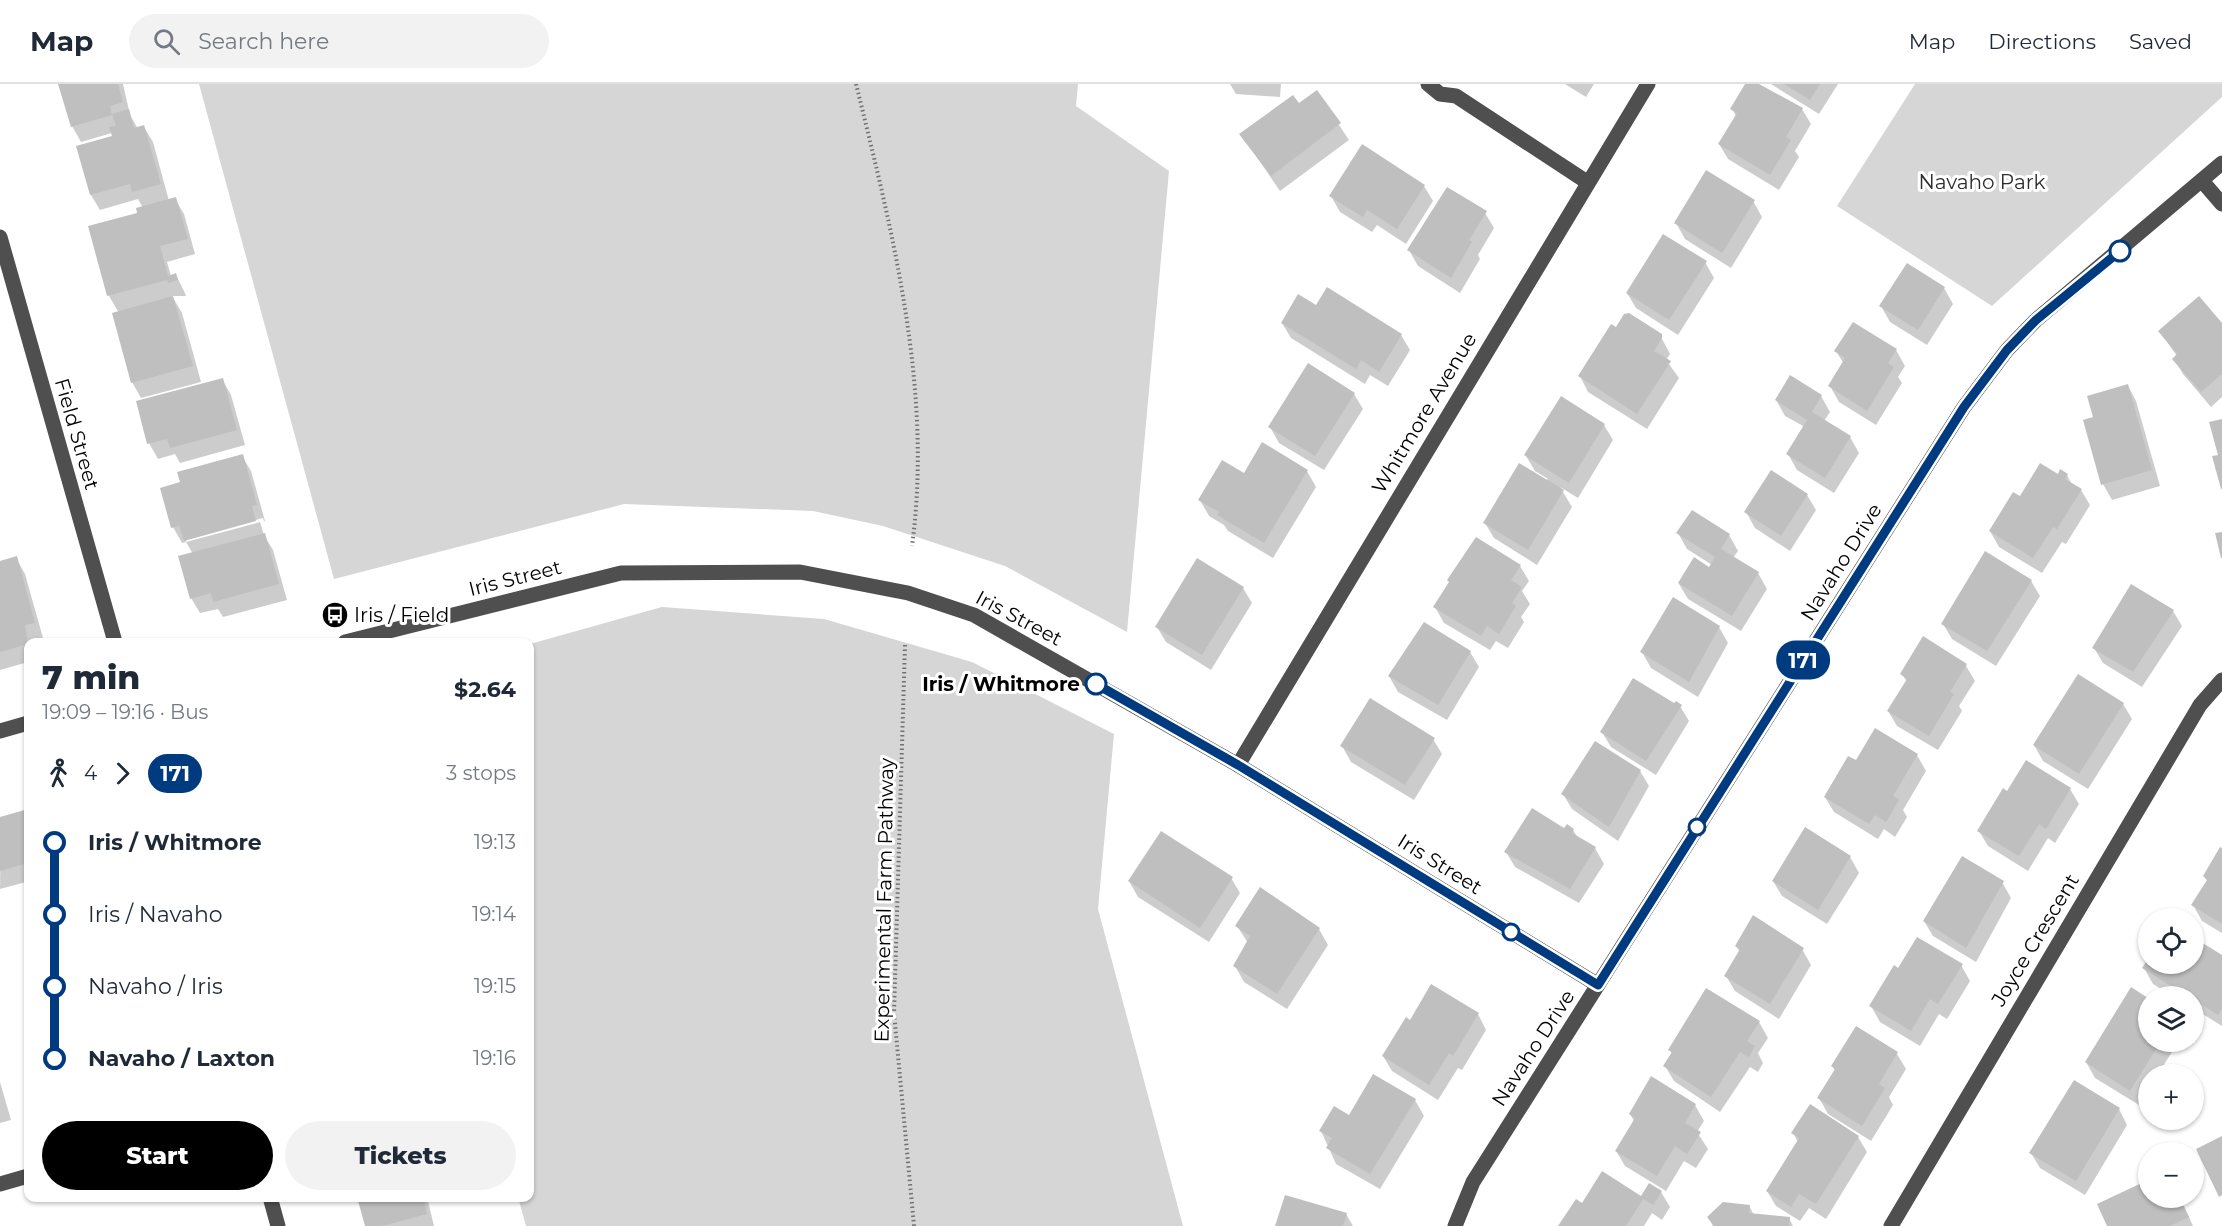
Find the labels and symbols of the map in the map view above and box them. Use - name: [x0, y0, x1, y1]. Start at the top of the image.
- park label: Navaho Park: [1918, 170, 2046, 194]
- unlabelled marker: [2109, 240, 2131, 262]
- street label: Whitmore Avenue: [1367, 328, 1481, 498]
- street label: Field Street: [50, 376, 104, 492]
- street label: Navaho Drive: [1795, 499, 1887, 625]
- street label: Iris Street: [466, 555, 564, 601]
- street label: Iris Street: [972, 585, 1066, 651]
- bus stop icon: Iris / Field: [320, 600, 350, 630]
- place label: Iris / Field: [354, 603, 449, 627]
- line badge: 171: [1768, 640, 1838, 680]
- place label: Iris / Whitmore: [922, 672, 1080, 696]
- marker: Iris / Whitmore: [1085, 673, 1107, 695]
- street label: Experimental Farm Pathway: [870, 757, 898, 1043]
- unlabelled marker: [1688, 818, 1706, 836]
- street label: Iris Street: [1393, 829, 1487, 899]
- street label: Joyce Crescent: [1986, 870, 2084, 1011]
- unlabelled marker: [1502, 923, 1520, 941]
- street label: Navaho Drive: [1487, 985, 1579, 1111]

